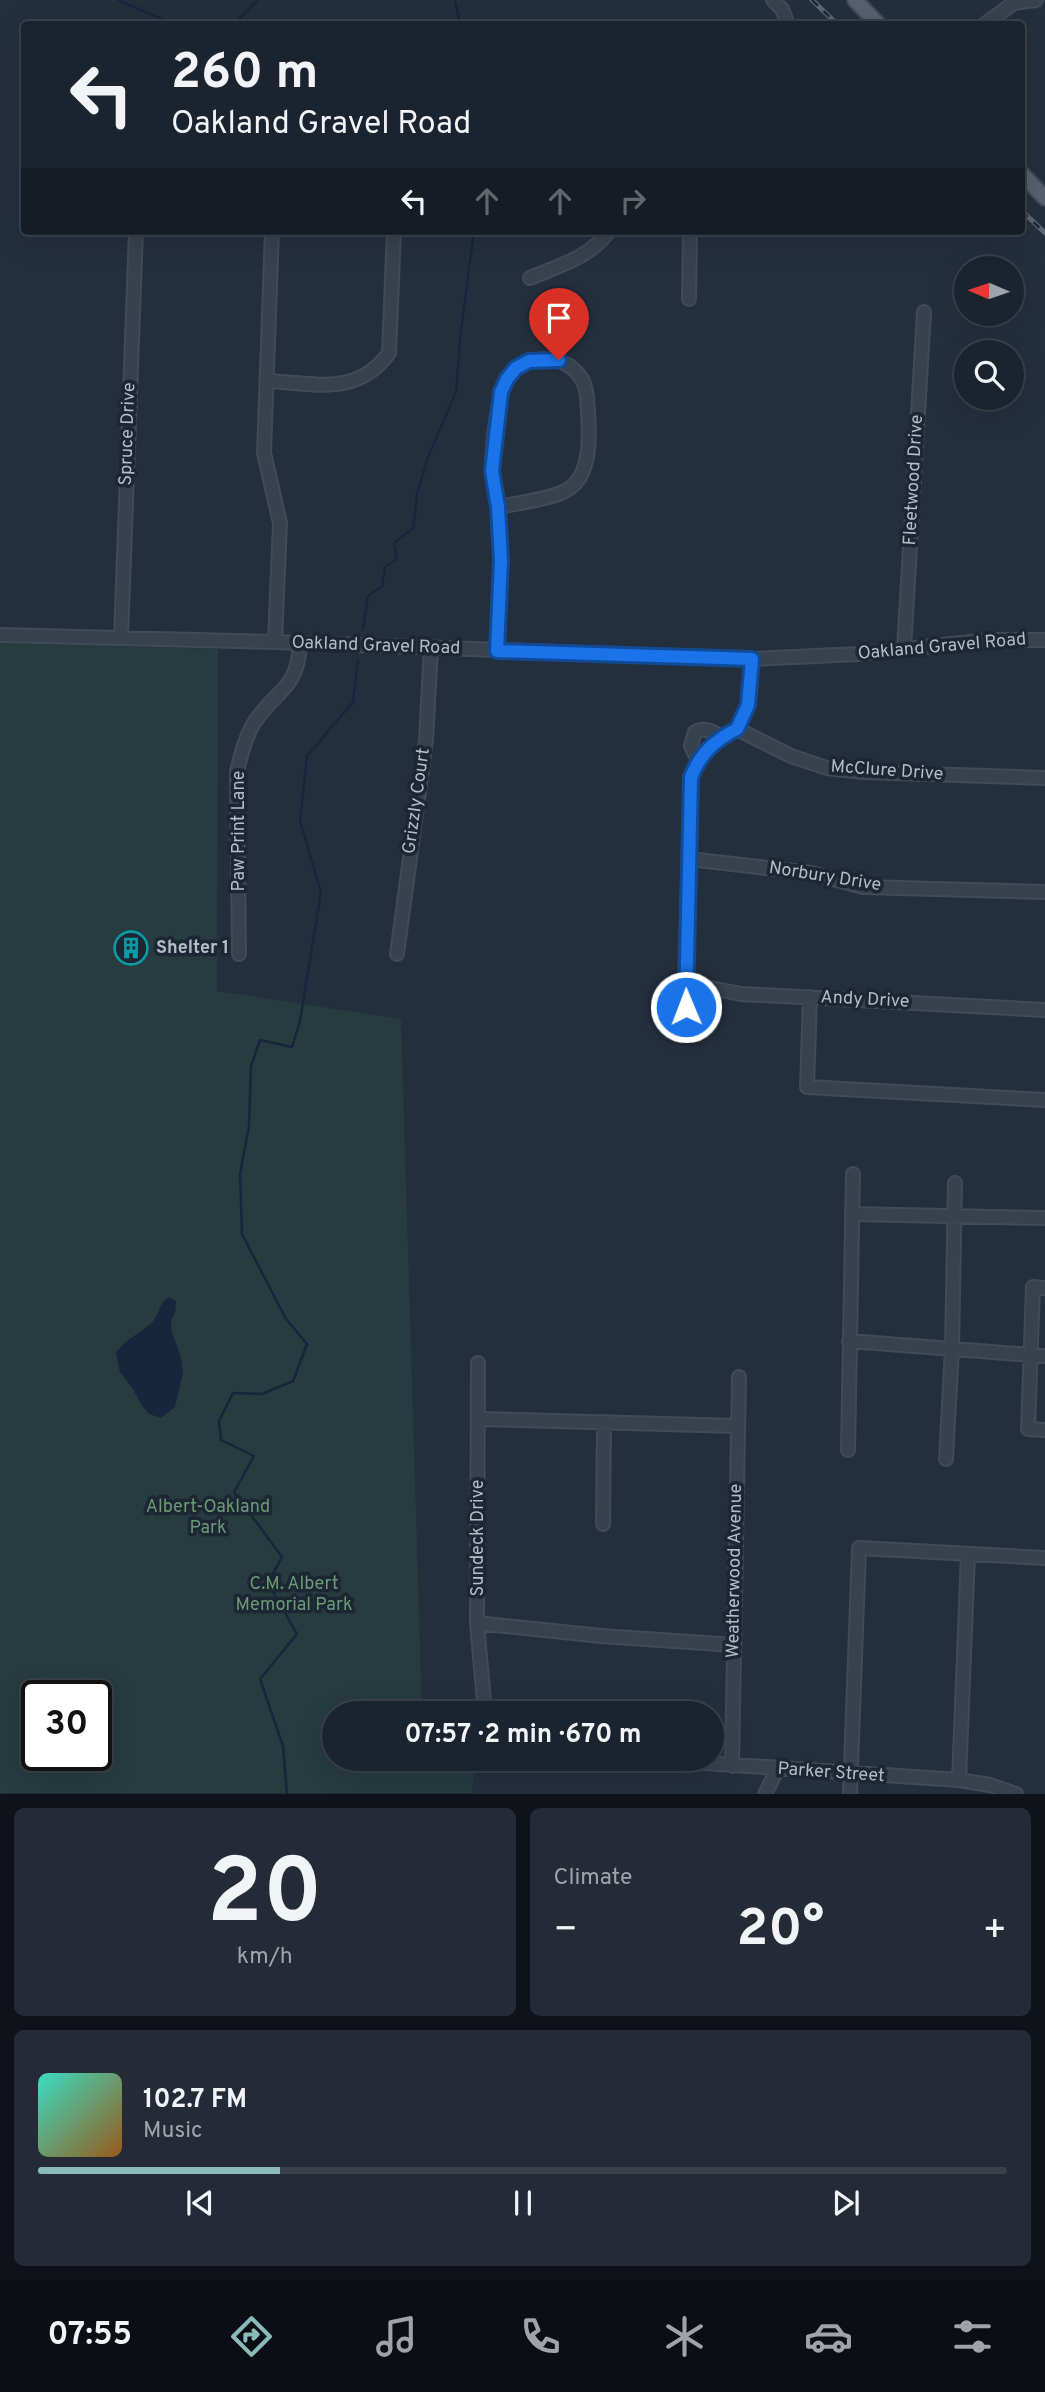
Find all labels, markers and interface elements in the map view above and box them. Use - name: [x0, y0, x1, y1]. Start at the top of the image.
- text: 260 m: [171, 44, 318, 106]
- icon: left: [56, 49, 147, 140]
- text: Oakland Gravel Road: [171, 105, 471, 145]
- icon: left: [395, 182, 433, 220]
- icon: ahead: [468, 182, 506, 220]
- icon: ahead: [541, 182, 579, 220]
- icon: right: [614, 182, 652, 220]
- north arrow: [954, 256, 1024, 326]
- map controls: [954, 256, 1024, 410]
- pin: [529, 288, 589, 360]
- icon: arrive: [540, 299, 578, 337]
- button: search: [954, 340, 1024, 410]
- street label: Spruce Drive: [115, 382, 141, 486]
- street label: Fleetwood Drive: [899, 414, 929, 546]
- street label: Oakland Gravel Road: [857, 628, 1027, 666]
- street label: Oakland Gravel Road: [291, 632, 461, 660]
- street label: Grizzly Court: [398, 747, 436, 855]
- street label: McClure Drive: [830, 756, 944, 786]
- street label: Paw Print Lane: [228, 771, 251, 891]
- street label: Norbury Drive: [767, 857, 883, 897]
- building icon: Shelter 1: [112, 929, 150, 967]
- place label: Shelter 1: [156, 937, 229, 960]
- position arrow: [649, 970, 723, 1044]
- street label: Andy Drive: [820, 986, 910, 1014]
- street label: Sundeck Drive: [467, 1479, 490, 1597]
- street label: Weatherwood Avenue: [722, 1484, 748, 1658]
- park label: Albert-Oakland Park: [146, 1496, 270, 1540]
- park label: C.M. Albert Memorial Park: [236, 1573, 352, 1617]
- speed limit sign: 30: [21, 1680, 112, 1771]
- text: 07:57 · 2 min · 670 m: [404, 1719, 642, 1752]
- street label: Parker Street: [777, 1758, 885, 1788]
- text: 20: [207, 1840, 322, 1955]
- text: Climate: [554, 1864, 632, 1893]
- text: 20°: [736, 1898, 824, 1964]
- text: −: [554, 1907, 578, 1956]
- text: +: [982, 1907, 1007, 1956]
- text: km/h: [237, 1943, 293, 1972]
- text: 102.7 FM: [143, 2084, 247, 2117]
- text: Music: [143, 2117, 203, 2146]
- icon: previous: [181, 2184, 219, 2222]
- icon: pause: [504, 2184, 542, 2222]
- icon: next: [827, 2184, 865, 2222]
- icon: directions: [227, 2312, 276, 2361]
- icon: music: [372, 2312, 421, 2361]
- icon: phone: [516, 2312, 565, 2361]
- icon: climate: [660, 2312, 709, 2361]
- icon: car: [804, 2312, 853, 2361]
- icon: filters: [948, 2312, 997, 2361]
- text: 07:55: [48, 2316, 132, 2356]

